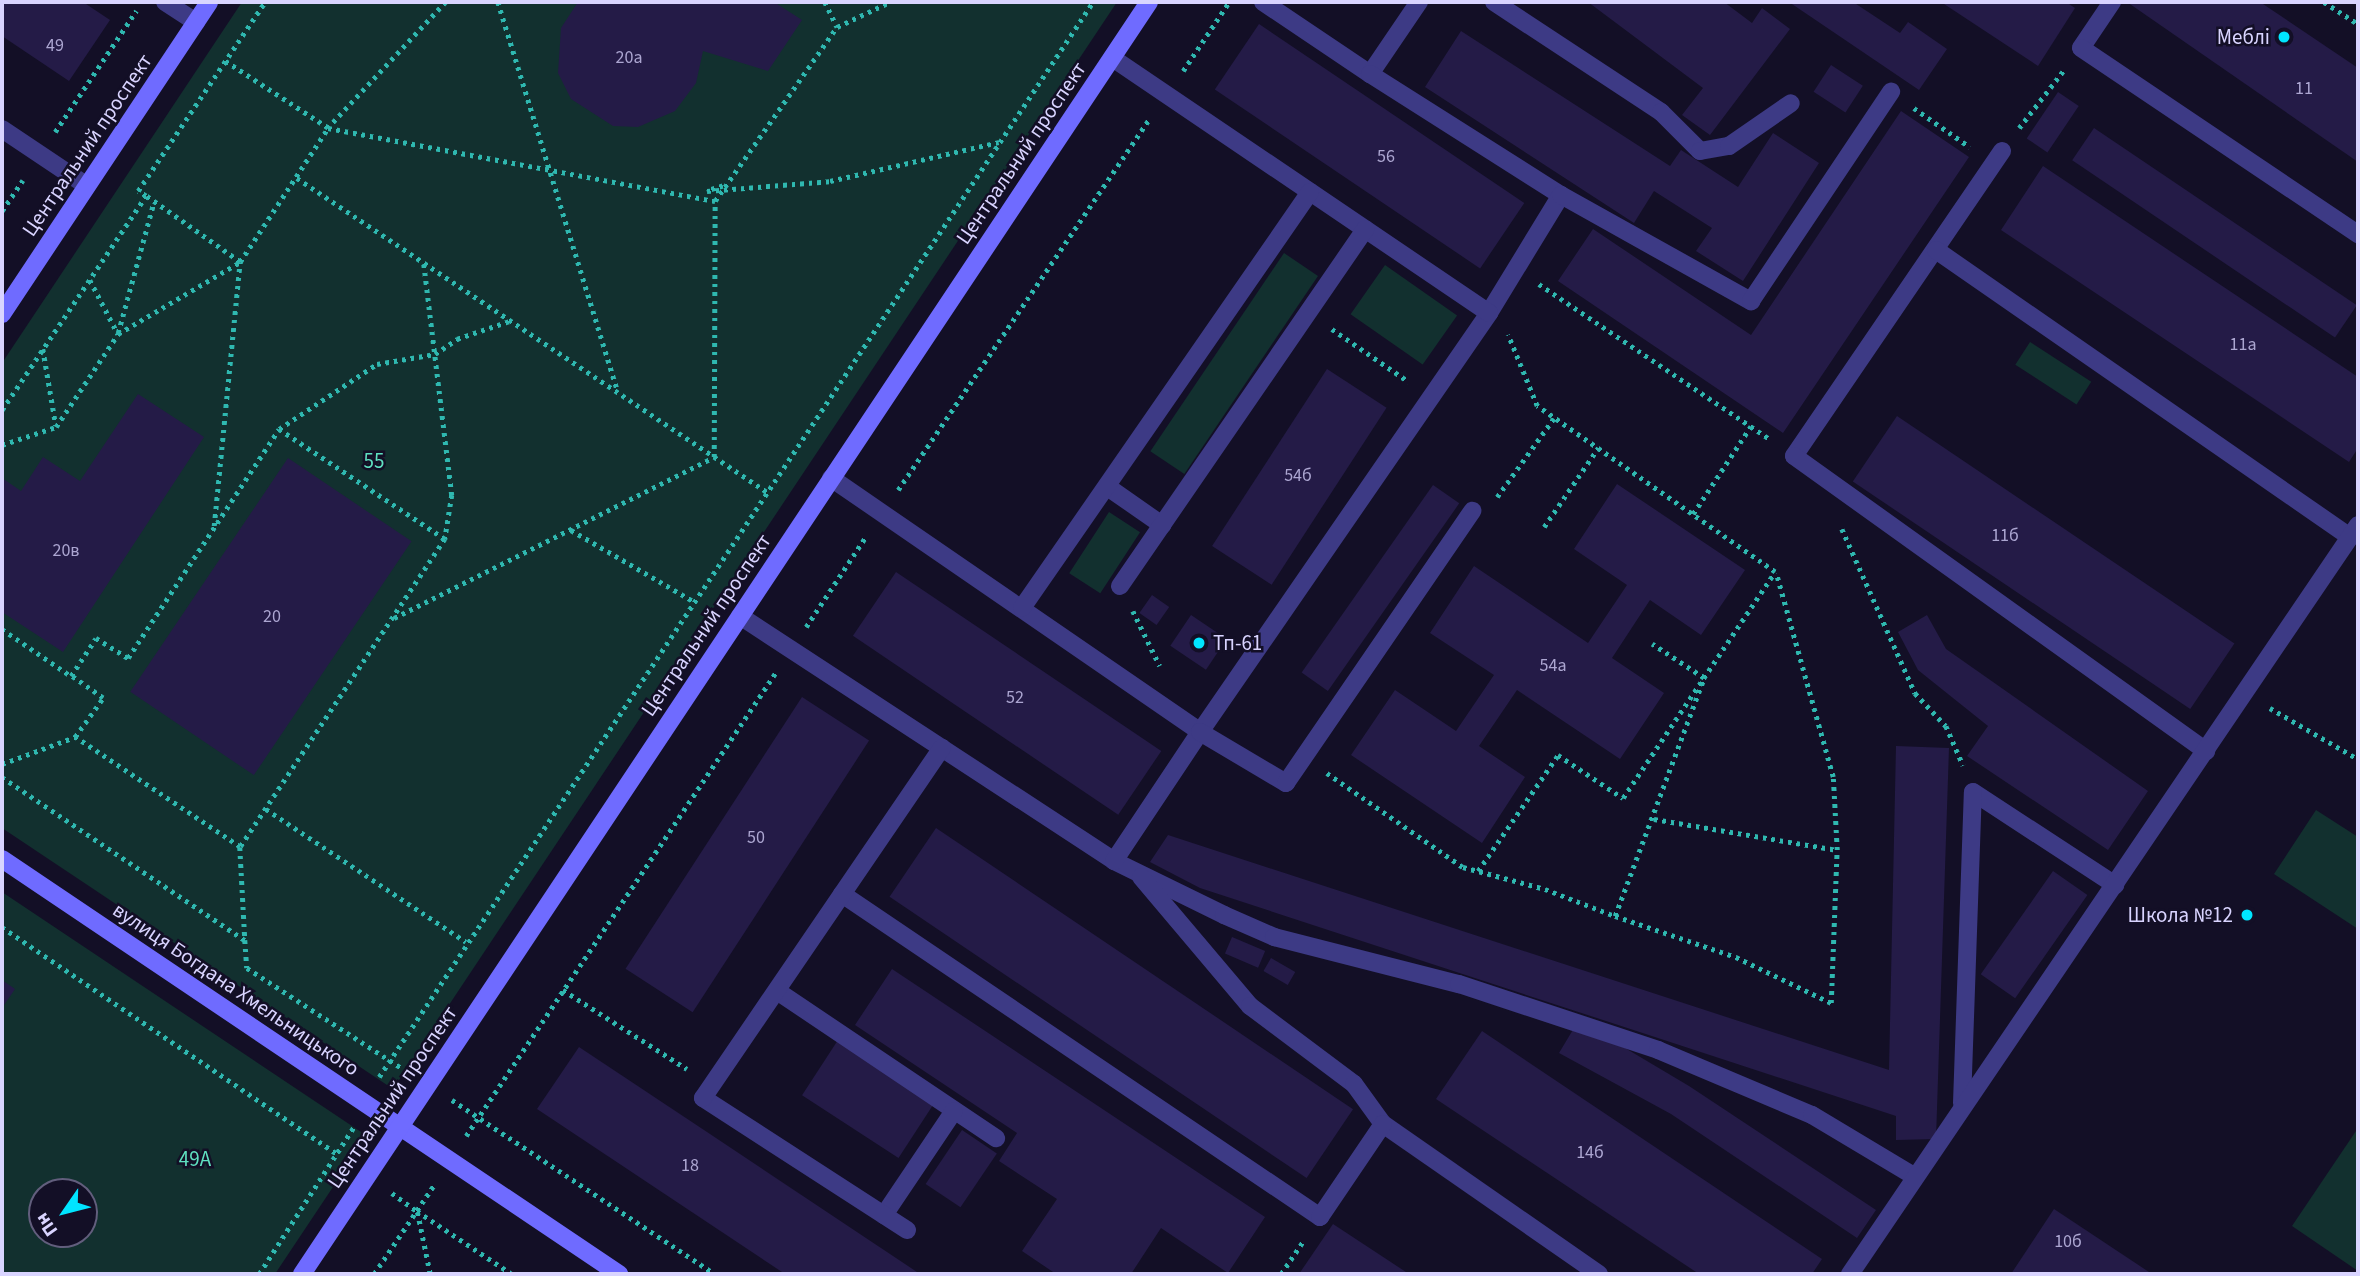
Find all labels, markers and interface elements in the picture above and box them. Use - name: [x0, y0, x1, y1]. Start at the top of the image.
- place label: Меблi: [2217, 24, 2270, 50]
- marker: Меблi: [2276, 29, 2292, 45]
- house number: 49: [46, 35, 64, 57]
- house number: 20а: [616, 47, 642, 69]
- street label: Центральний проспект: [17, 49, 157, 241]
- street label: Центральний проспект: [951, 57, 1091, 249]
- house number: 11: [2295, 78, 2313, 100]
- house number: 56: [1377, 146, 1395, 168]
- house number: 11а: [2230, 334, 2256, 356]
- park label: 55: [364, 448, 384, 474]
- house number: 54б: [1284, 465, 1312, 487]
- house number: 11б: [1991, 525, 2019, 547]
- street label: Центральний проспект: [636, 529, 776, 721]
- house number: 20в: [52, 540, 80, 562]
- house number: 20: [263, 606, 281, 628]
- place label: Тп-61: [1213, 630, 1262, 656]
- marker: Тп-61: [1191, 635, 1207, 651]
- house number: 54а: [1540, 655, 1566, 677]
- house number: 52: [1006, 687, 1024, 709]
- house number: 50: [747, 827, 765, 849]
- street label: вулиця Богдана Хмельницького: [108, 897, 364, 1081]
- place label: Школа №12: [2128, 902, 2233, 928]
- marker: Школа №12: [2239, 907, 2255, 923]
- street label: Центральний проспект: [322, 1001, 462, 1193]
- house number: 14б: [1576, 1142, 1604, 1164]
- park label: 49А: [179, 1146, 211, 1172]
- house number: 18: [681, 1155, 699, 1177]
- north arrow: [28, 1178, 98, 1248]
- text: Пн: [29, 1207, 65, 1242]
- house number: 10б: [2054, 1231, 2082, 1253]

